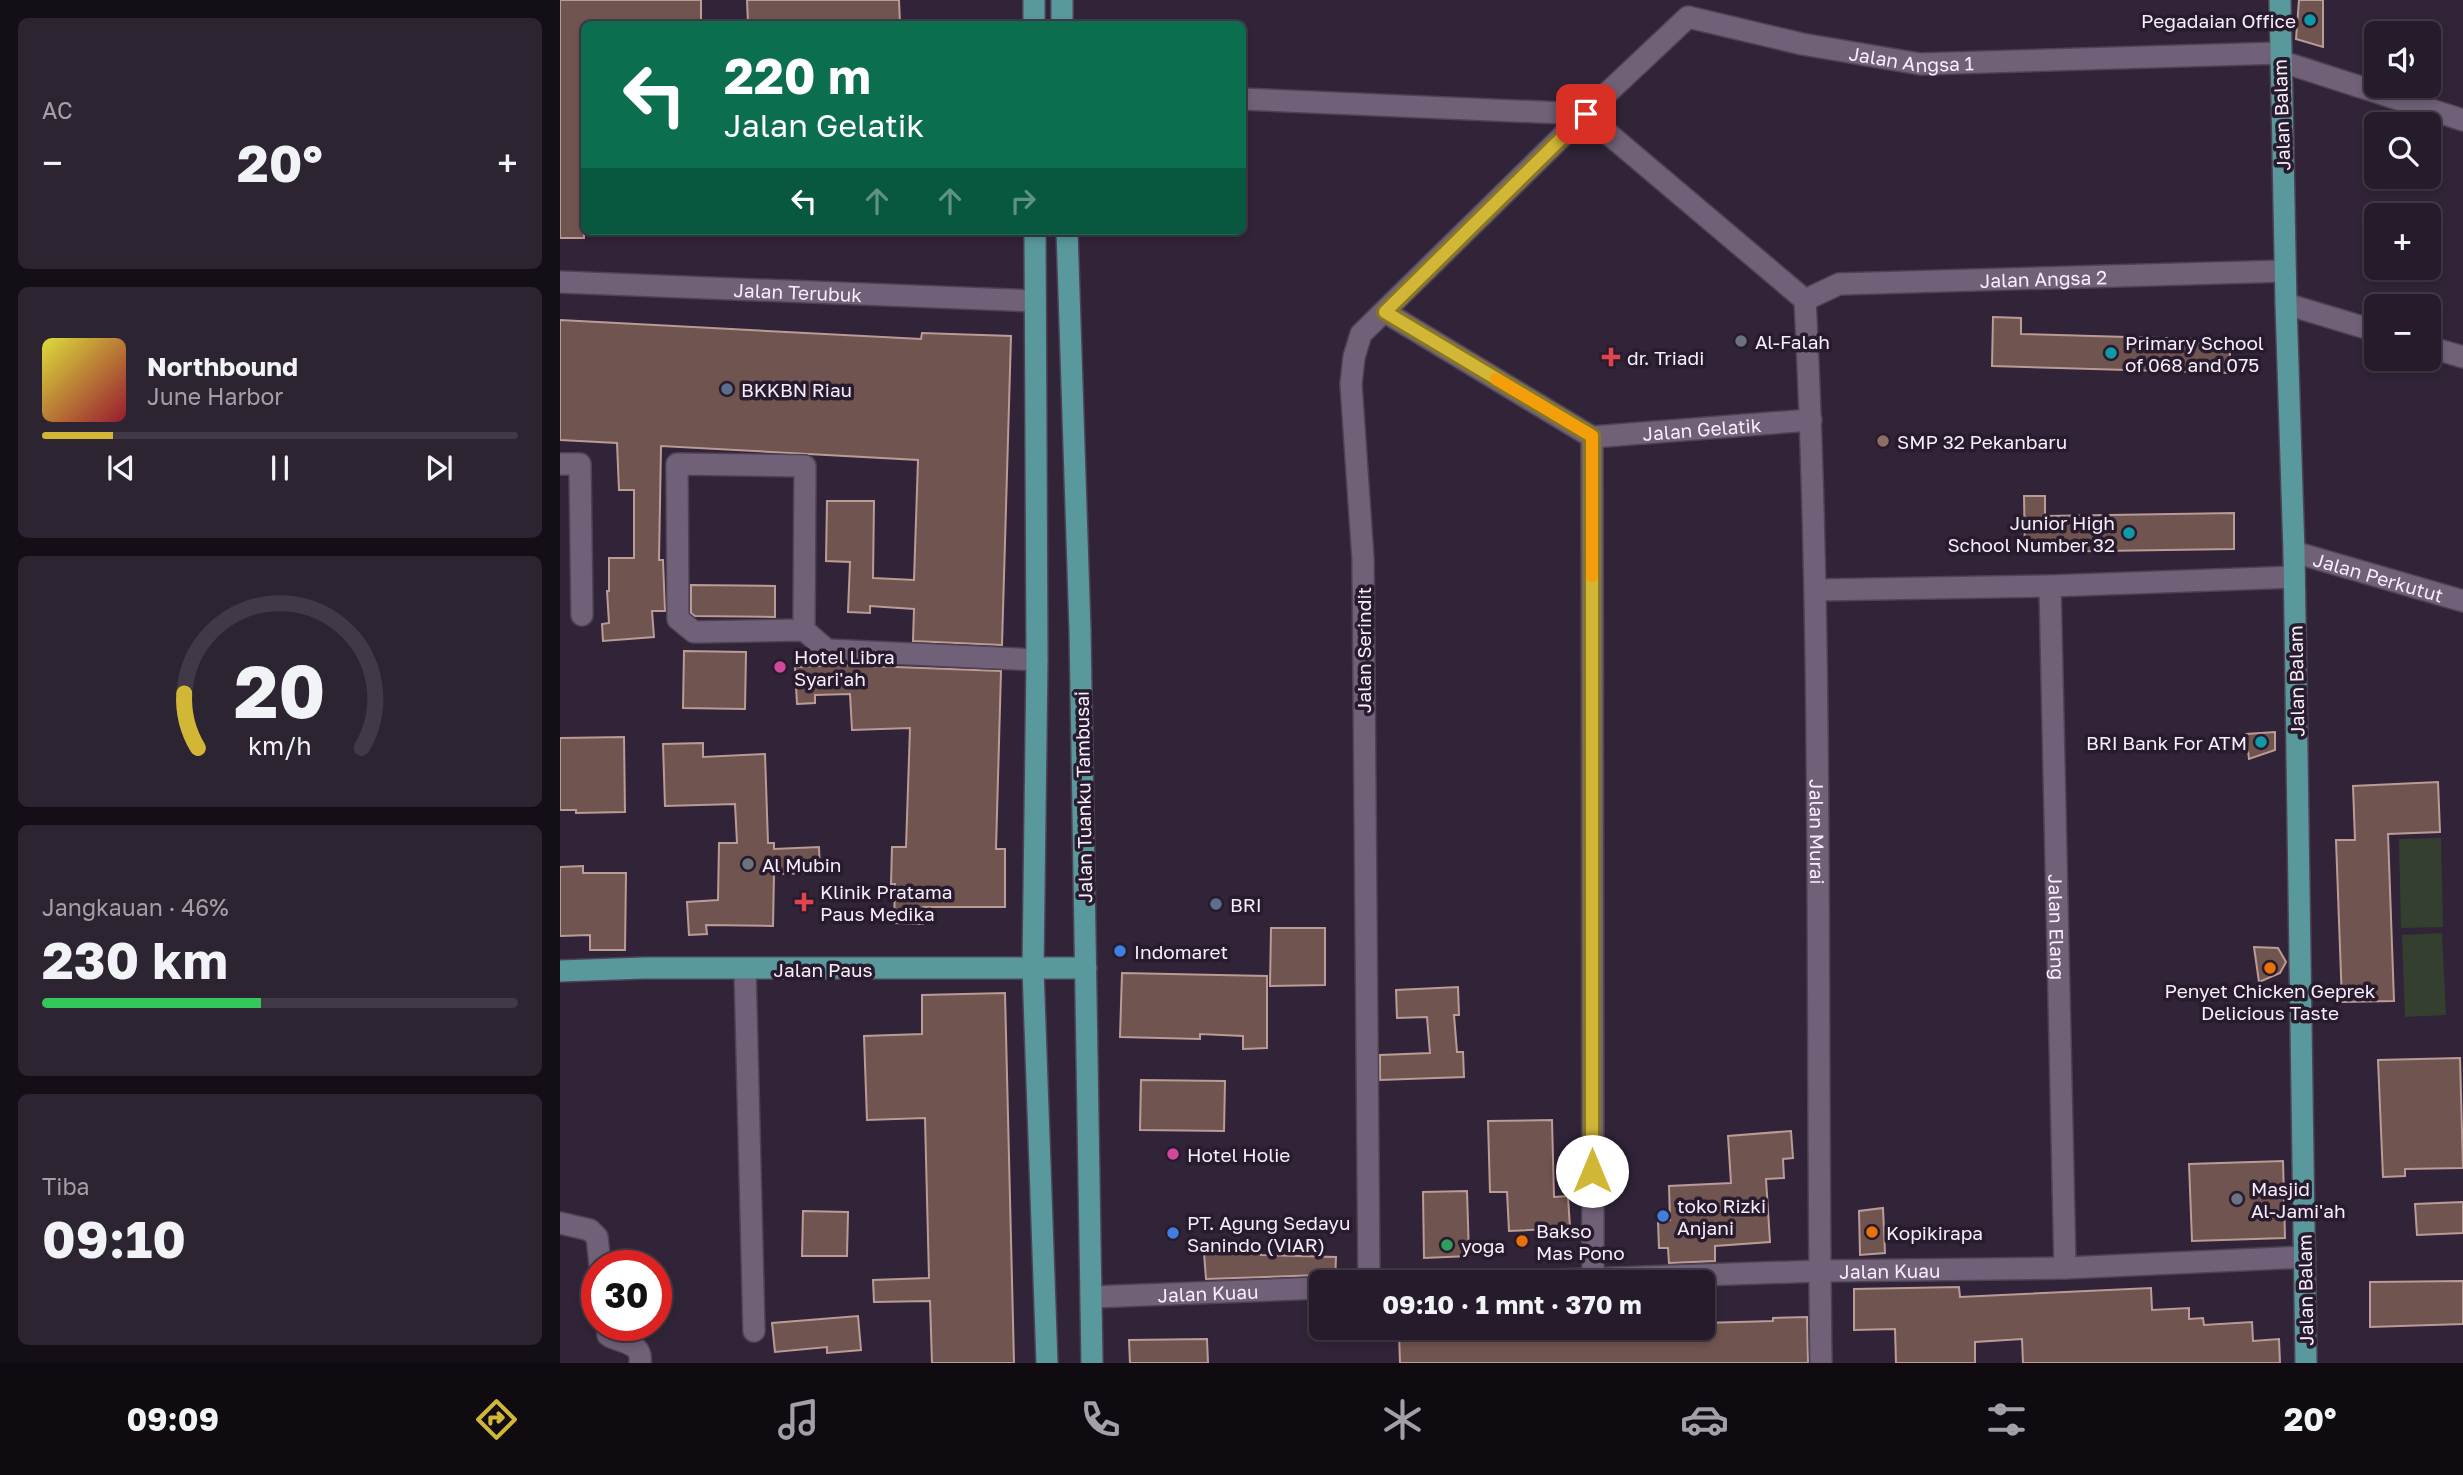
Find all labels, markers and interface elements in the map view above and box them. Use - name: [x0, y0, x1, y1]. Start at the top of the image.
- place label: Pegadaian Office: [2141, 9, 2296, 32]
- marker: Pegadaian Office: [2302, 12, 2318, 28]
- map controls: [2364, 21, 2441, 371]
- button: sound: [2364, 21, 2441, 98]
- street label: Jalan Angsa 1: [1847, 41, 1974, 76]
- text: 220 m: [724, 46, 871, 105]
- icon: left: [609, 49, 700, 140]
- street label: Jalan Balam: [2268, 59, 2294, 171]
- pin: [1556, 84, 1616, 144]
- icon: arrive: [1567, 95, 1605, 133]
- text: AC: [42, 96, 73, 124]
- text: Jalan Gelatik: [724, 106, 924, 144]
- button: search: [2364, 112, 2441, 189]
- text: 20°: [237, 131, 323, 193]
- text: −: [42, 140, 63, 185]
- text: +: [497, 140, 518, 185]
- icon: left: [785, 182, 823, 220]
- icon: ahead: [858, 182, 896, 220]
- icon: ahead: [931, 182, 969, 220]
- icon: right: [1004, 182, 1042, 220]
- button: +: [2364, 203, 2441, 280]
- street label: Jalan Angsa 2: [1979, 265, 2107, 291]
- street label: Jalan Terubuk: [733, 277, 863, 306]
- button: −: [2364, 294, 2441, 371]
- place label: Al-Falah: [1755, 330, 1830, 353]
- place label: Primary School of 068 and 075: [2125, 331, 2264, 376]
- marker: Al-Falah: [1733, 333, 1749, 349]
- marker: Primary School of 068 and 075: [2103, 345, 2119, 361]
- place label: dr. Triadi: [1627, 346, 1704, 369]
- marker: dr. Triadi: [1601, 347, 1621, 367]
- text: Northbound: [147, 351, 298, 382]
- place label: BKKBN Riau: [741, 378, 852, 401]
- marker: BKKBN Riau: [719, 381, 735, 397]
- text: June Harbor: [147, 382, 283, 410]
- street label: Jalan Gelatik: [1642, 412, 1762, 445]
- place label: SMP 32 Pekanbaru: [1897, 430, 2067, 453]
- marker: SMP 32 Pekanbaru: [1875, 433, 1891, 449]
- icon: previous: [102, 449, 140, 487]
- icon: pause: [261, 449, 299, 487]
- icon: next: [420, 449, 458, 487]
- place label: Junior High School Number 32: [1947, 511, 2115, 556]
- marker: Junior High School Number 32: [2121, 525, 2137, 541]
- street label: Jalan Perkutut: [2311, 547, 2446, 606]
- street label: Jalan Serindit: [1352, 587, 1375, 713]
- street label: Jalan Balam: [2284, 625, 2308, 737]
- place label: Hotel Libra Syari'ah: [794, 645, 895, 690]
- text: 20: [234, 647, 326, 734]
- marker: Hotel Libra Syari'ah: [772, 659, 788, 675]
- street label: Jalan Tuanku Tambusai: [1070, 691, 1096, 903]
- text: km/h: [248, 729, 312, 760]
- place label: BRI Bank For ATM: [2086, 731, 2247, 754]
- marker: BRI Bank For ATM: [2253, 734, 2269, 750]
- street label: Jalan Murai: [1806, 779, 1830, 885]
- place label: Al Mubin: [762, 853, 841, 876]
- marker: Al Mubin: [740, 856, 756, 872]
- street label: Jalan Elang: [2045, 873, 2070, 980]
- place label: Klinik Pratama Paus Medika: [820, 880, 952, 925]
- marker: Klinik Pratama Paus Medika: [794, 892, 814, 912]
- text: Jangkauan · 46%: [42, 893, 229, 921]
- place label: BRI: [1230, 893, 1262, 916]
- marker: BRI: [1208, 896, 1224, 912]
- text: 230 km: [42, 928, 228, 990]
- place label: Indomaret: [1134, 940, 1228, 963]
- marker: Indomaret: [1112, 943, 1128, 959]
- street label: Jalan Paus: [773, 958, 873, 981]
- marker: Penyet Chicken Geprek Delicious Taste: [2262, 960, 2278, 976]
- place label: Penyet Chicken Geprek Delicious Taste: [2164, 979, 2376, 1024]
- position arrow: [1555, 1134, 1629, 1208]
- place label: Hotel Holie: [1187, 1143, 1290, 1166]
- marker: Hotel Holie: [1165, 1146, 1181, 1162]
- text: Tiba: [42, 1172, 90, 1200]
- place label: Masjid Al-Jami'ah: [2251, 1177, 2346, 1222]
- marker: Masjid Al-Jami'ah: [2229, 1191, 2245, 1207]
- place label: toko Rizki Anjani: [1677, 1194, 1766, 1239]
- text: 09:10: [42, 1207, 186, 1269]
- marker: toko Rizki Anjani: [1655, 1208, 1671, 1224]
- place label: PT. Agung Sedayu Sanindo (VIAR): [1187, 1211, 1350, 1256]
- place label: Bakso Mas Pono: [1536, 1219, 1625, 1264]
- place label: Kopikirapa: [1886, 1221, 1983, 1244]
- marker: Kopikirapa: [1864, 1224, 1880, 1240]
- marker: PT. Agung Sedayu Sanindo (VIAR): [1165, 1225, 1181, 1241]
- marker: Bakso Mas Pono: [1514, 1233, 1530, 1249]
- place label: yoga: [1461, 1234, 1505, 1257]
- street label: Jalan Balam: [2293, 1234, 2317, 1346]
- marker: yoga: [1439, 1237, 1455, 1253]
- speed limit sign: 30: [581, 1250, 672, 1341]
- street label: Jalan Kuau: [1839, 1258, 1940, 1282]
- street label: Jalan Kuau: [1157, 1279, 1259, 1306]
- text: 09:10 · 1 mnt · 370 m: [1382, 1289, 1642, 1320]
- icon: directions: [472, 1395, 521, 1444]
- icon: music: [774, 1395, 823, 1444]
- icon: phone: [1076, 1395, 1125, 1444]
- icon: climate: [1378, 1395, 1427, 1444]
- icon: car: [1680, 1395, 1729, 1444]
- icon: filters: [1982, 1395, 2031, 1444]
- text: 09:09: [126, 1400, 219, 1438]
- text: 20°: [2284, 1400, 2336, 1438]

